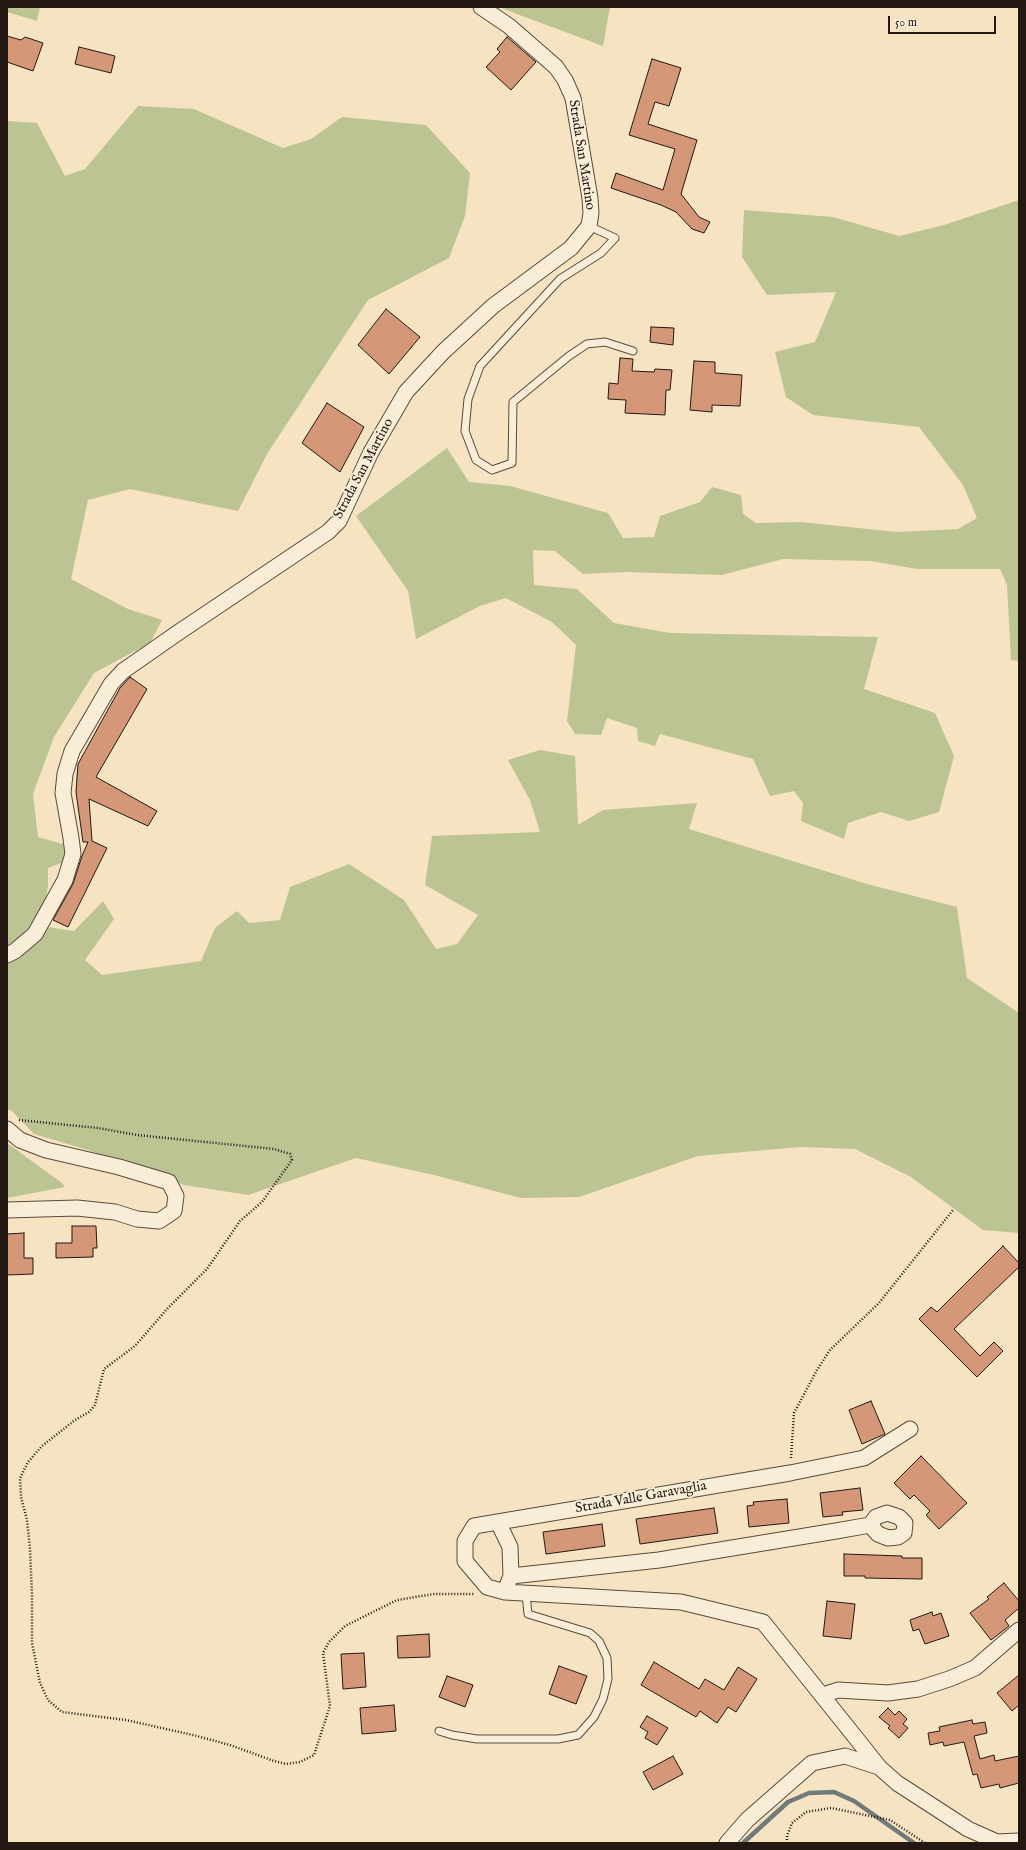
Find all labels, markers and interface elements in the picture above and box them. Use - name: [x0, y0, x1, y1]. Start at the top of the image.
- scale bar: [890, 8, 998, 34]
- text: 50 m: [895, 15, 917, 30]
- street label: Strada San Martino: [564, 99, 598, 211]
- street label: Strada San Martino: [330, 416, 398, 522]
- street label: Strada Valle Garavaglia: [574, 1478, 708, 1518]

